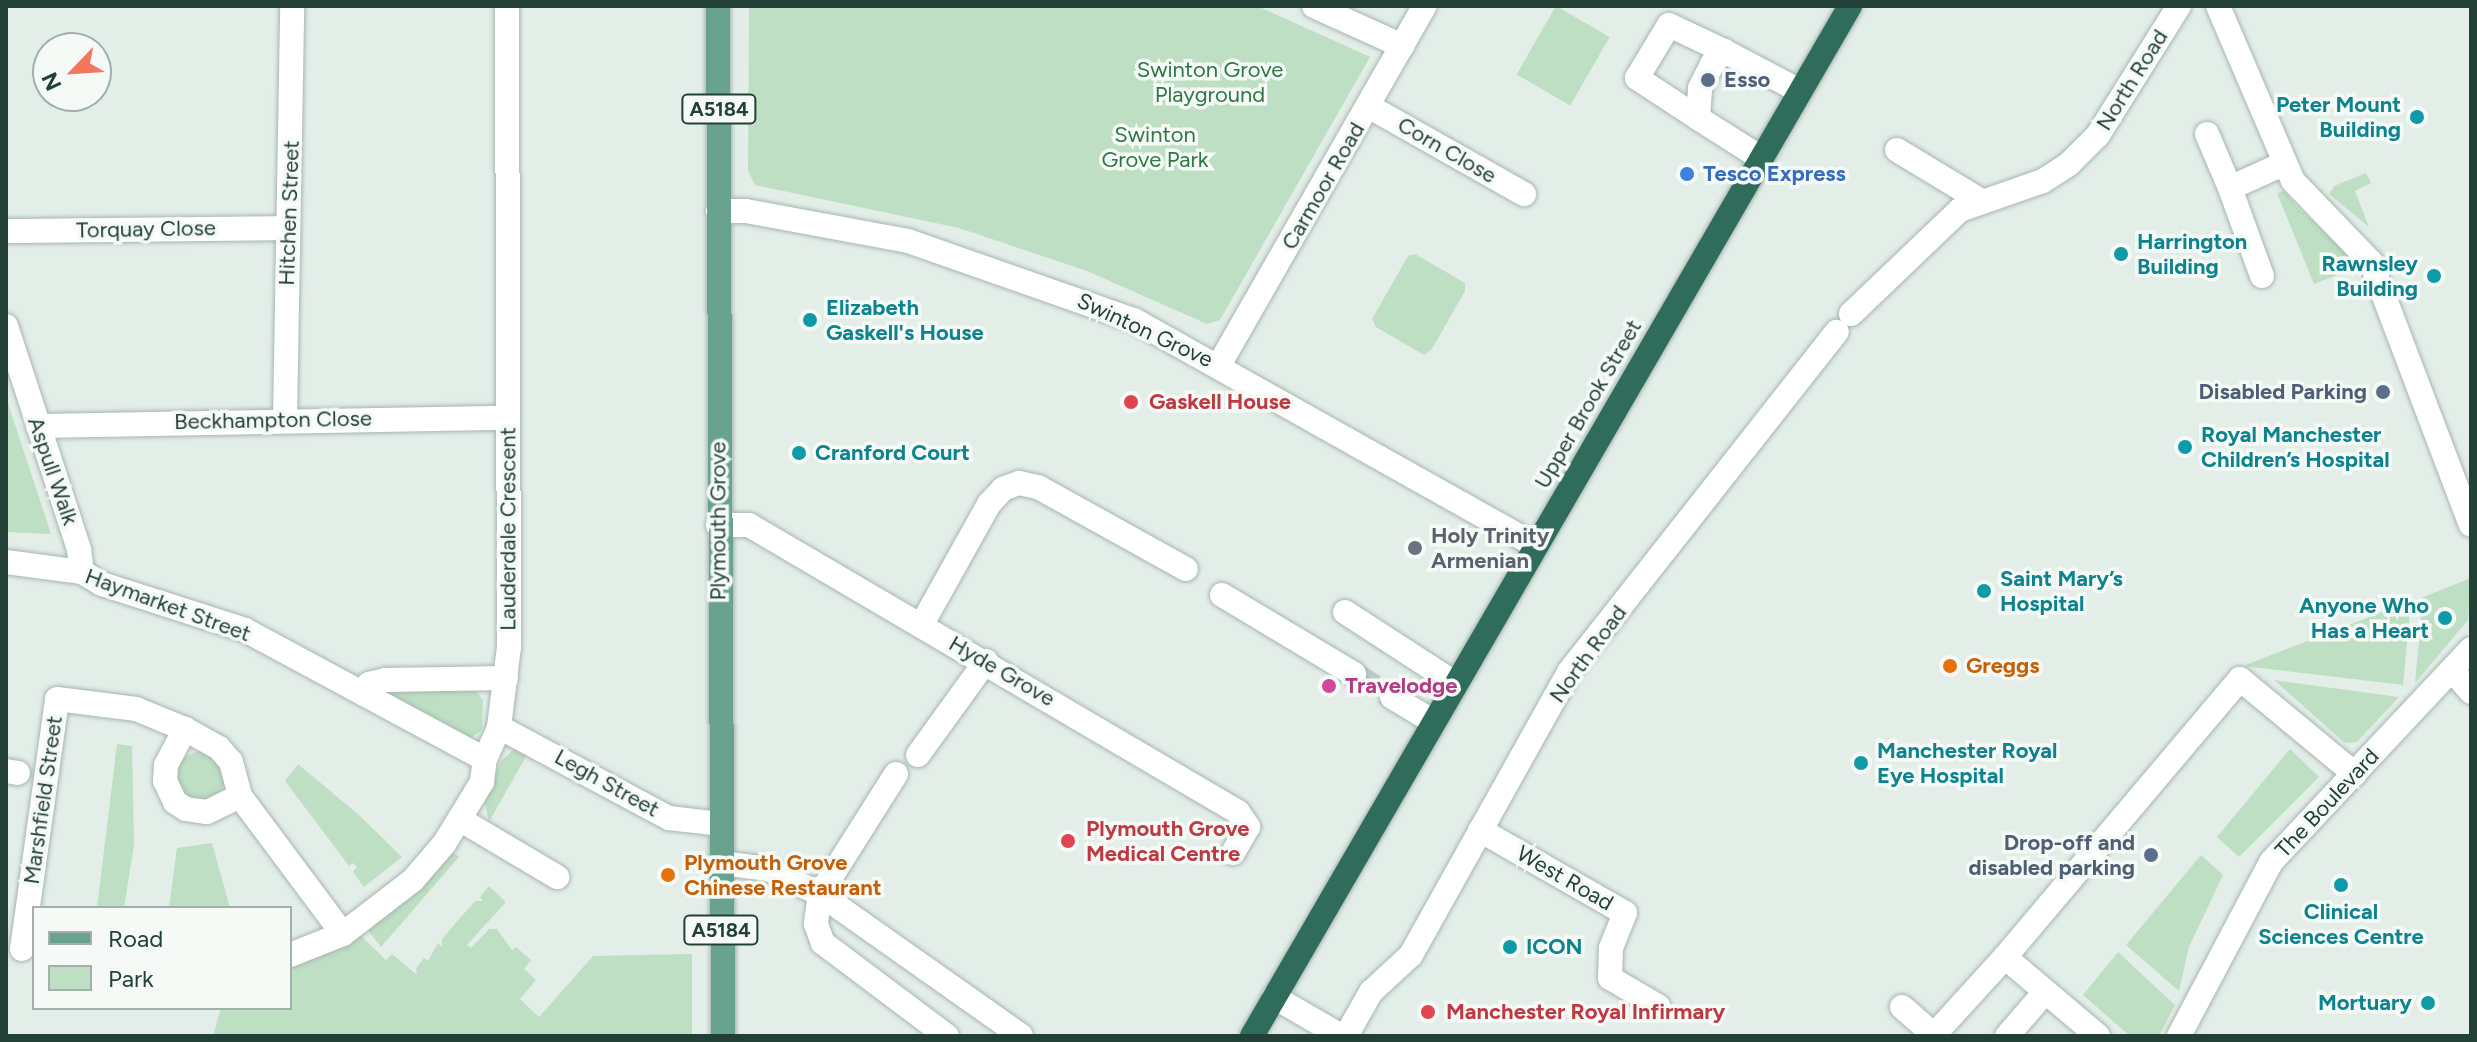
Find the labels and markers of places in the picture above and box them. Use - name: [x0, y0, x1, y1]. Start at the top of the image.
- place label: Esso: [1724, 67, 1770, 93]
- marker: Esso: [1699, 71, 1717, 89]
- place label: Peter Mount Building: [2276, 91, 2401, 142]
- marker: Peter Mount Building: [2408, 108, 2426, 126]
- place label: Tesco Express: [1703, 161, 1846, 187]
- marker: Tesco Express: [1678, 165, 1696, 183]
- place label: Harrington Building: [2137, 228, 2247, 280]
- marker: Harrington Building: [2112, 245, 2130, 263]
- place label: Rawnsley Building: [2321, 250, 2418, 302]
- marker: Rawnsley Building: [2425, 267, 2443, 285]
- place label: Elizabeth Gaskell's House: [826, 294, 984, 346]
- marker: Elizabeth Gaskell's House: [801, 311, 819, 329]
- place label: Disabled Parking: [2198, 379, 2367, 405]
- marker: Disabled Parking: [2374, 383, 2392, 401]
- place label: Gaskell House: [1149, 389, 1291, 415]
- marker: Gaskell House: [1120, 391, 1142, 413]
- place label: Royal Manchester Children’s Hospital: [2201, 421, 2390, 472]
- marker: Royal Manchester Children’s Hospital: [2176, 438, 2194, 456]
- place label: Cranford Court: [815, 440, 970, 466]
- marker: Cranford Court: [790, 444, 808, 462]
- place label: Holy Trinity Armenian: [1431, 522, 1549, 574]
- marker: Holy Trinity Armenian: [1406, 539, 1424, 557]
- place label: Saint Mary’s Hospital: [2000, 565, 2123, 616]
- marker: Saint Mary’s Hospital: [1975, 582, 1993, 600]
- place label: Anyone Who Has a Heart: [2299, 592, 2429, 644]
- marker: Anyone Who Has a Heart: [2436, 609, 2454, 627]
- place label: Greggs: [1966, 653, 2040, 679]
- marker: Greggs: [1941, 657, 1959, 675]
- place label: Travelodge: [1345, 673, 1458, 699]
- marker: Travelodge: [1320, 677, 1338, 695]
- place label: Manchester Royal Eye Hospital: [1877, 737, 2057, 788]
- marker: Manchester Royal Eye Hospital: [1852, 754, 1870, 772]
- place label: Plymouth Grove Medical Centre: [1086, 815, 1249, 866]
- place label: Drop-off and disabled parking: [1969, 829, 2135, 880]
- marker: Plymouth Grove Medical Centre: [1057, 830, 1079, 852]
- marker: Drop-off and disabled parking: [2142, 846, 2160, 864]
- place label: Plymouth Grove Chinese Restaurant: [684, 849, 882, 900]
- marker: Plymouth Grove Chinese Restaurant: [659, 866, 677, 884]
- marker: Clinical Sciences Centre: [2332, 876, 2350, 894]
- place label: Clinical Sciences Centre: [2258, 898, 2424, 950]
- place label: ICON: [1526, 934, 1583, 960]
- marker: ICON: [1501, 938, 1519, 956]
- place label: Mortuary: [2318, 990, 2412, 1016]
- marker: Mortuary: [2419, 994, 2437, 1012]
- place label: Manchester Royal Infirmary: [1446, 999, 1725, 1025]
- marker: Manchester Royal Infirmary: [1417, 1001, 1439, 1023]

